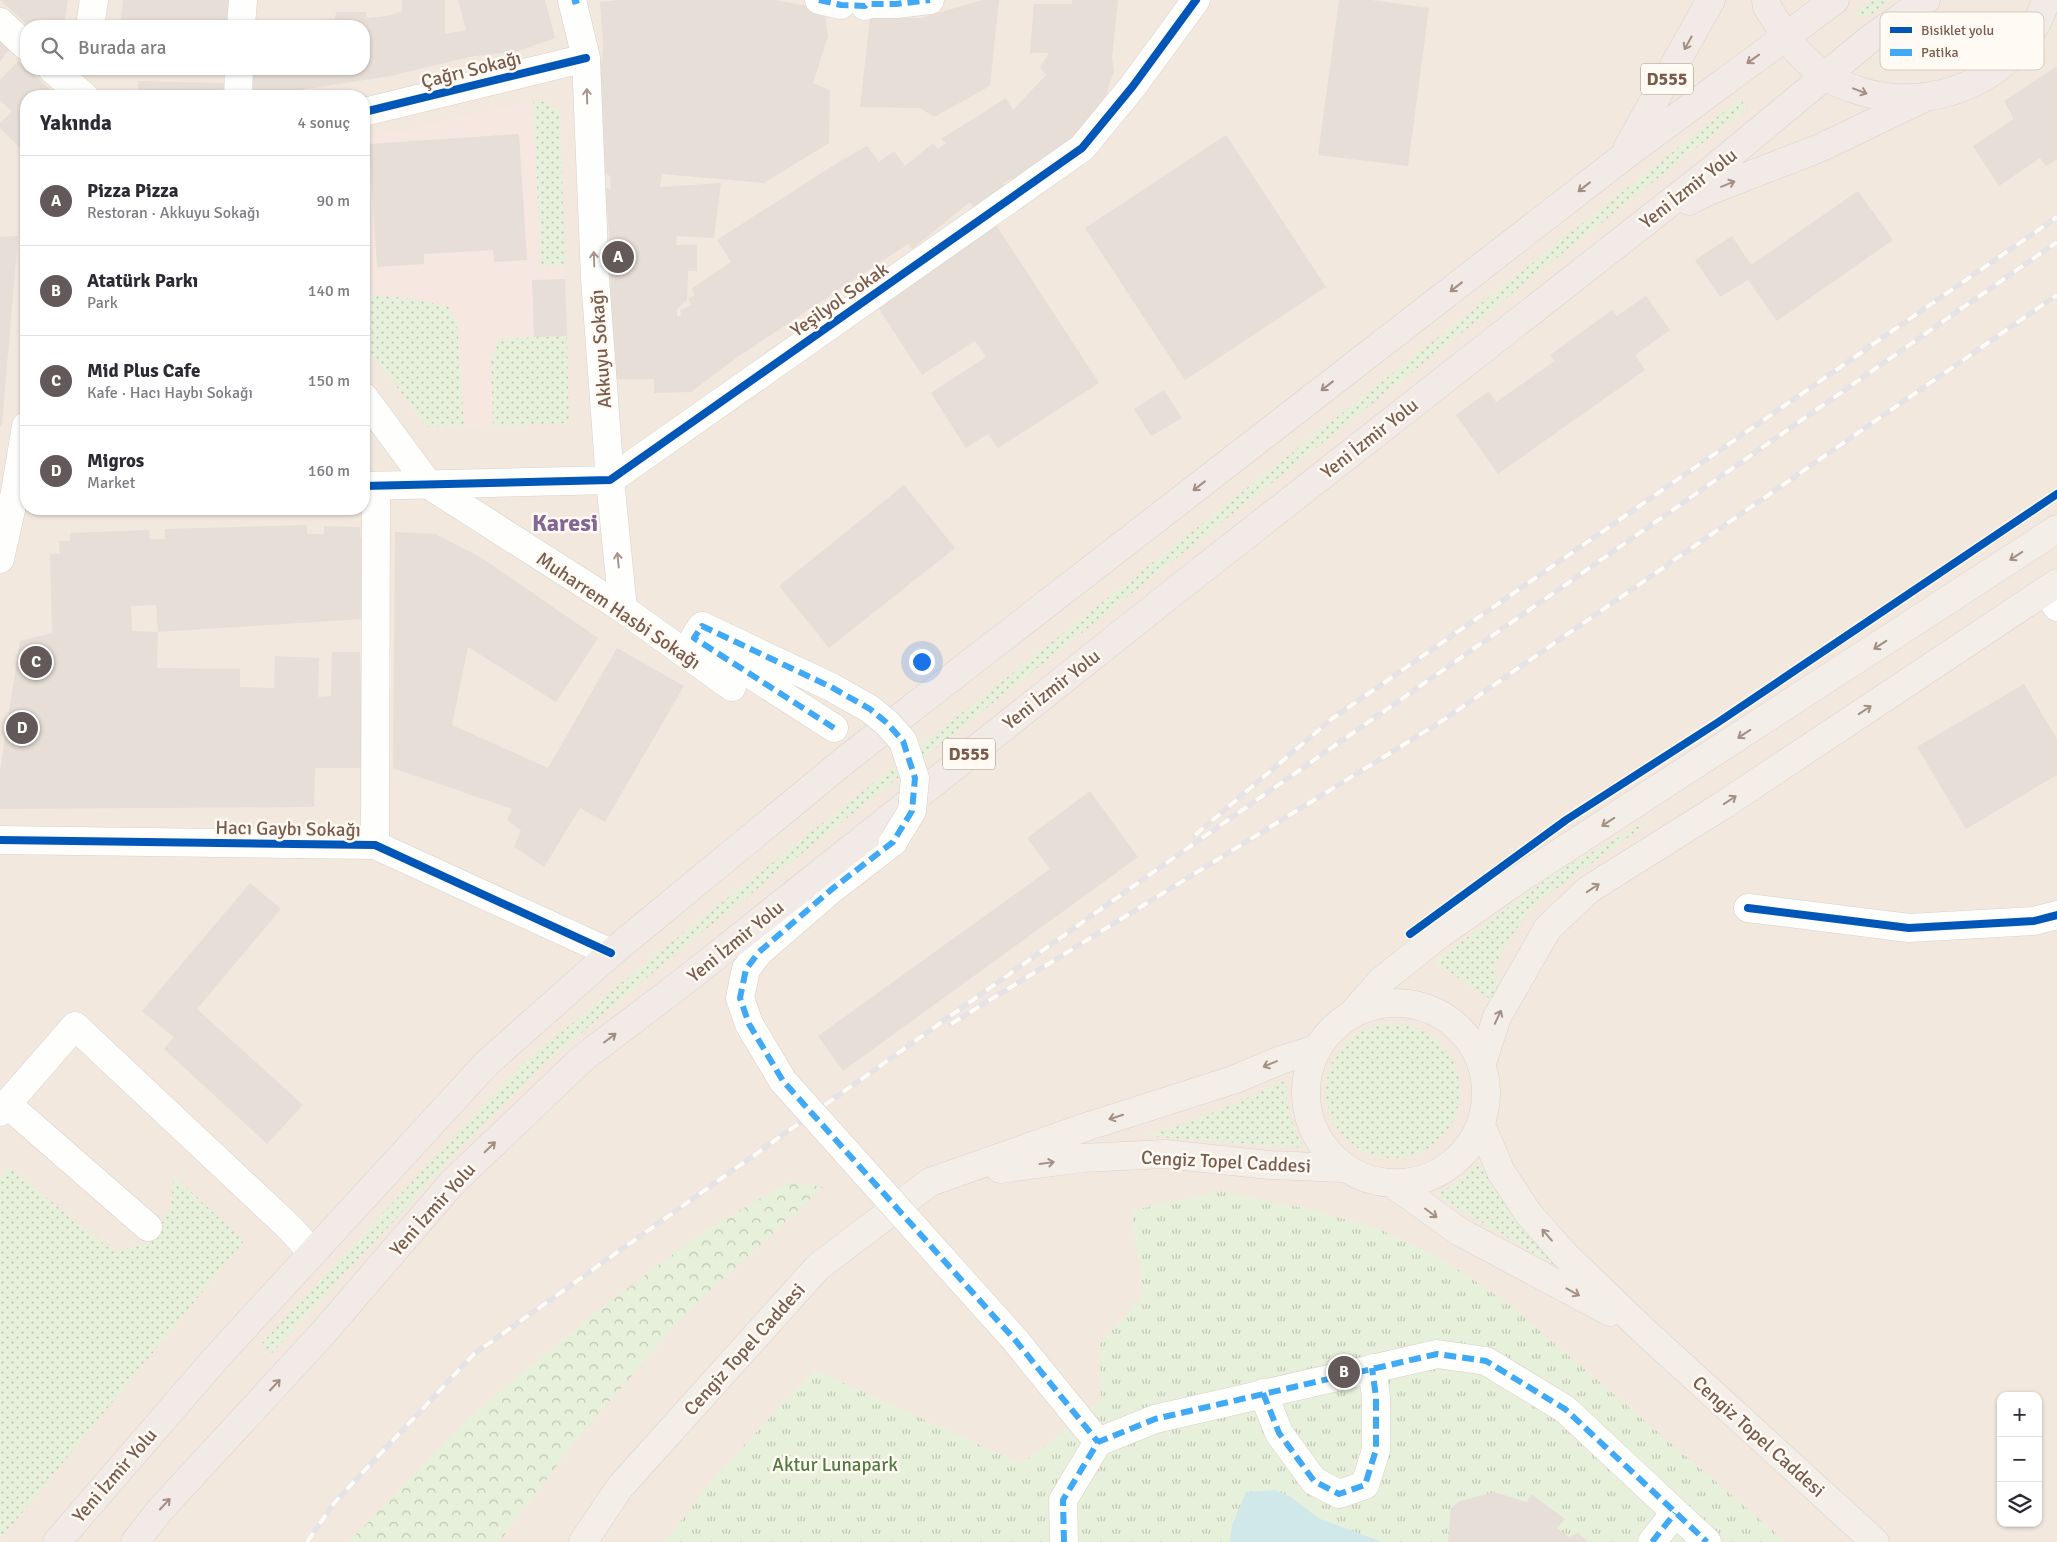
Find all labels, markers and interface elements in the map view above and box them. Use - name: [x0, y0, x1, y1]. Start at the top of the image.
- legend: [1880, 12, 2044, 70]
- search box: [20, 20, 370, 75]
- text: Bisiklet yolu: [1921, 22, 1994, 39]
- icon: search: [38, 34, 66, 62]
- one-way arrow: [1682, 35, 1692, 49]
- text: Burada ara: [78, 36, 166, 60]
- text: Patika: [1921, 44, 1959, 61]
- street label: Çağrı Sokağı: [419, 46, 524, 94]
- one-way arrow: [1746, 54, 1760, 64]
- road number: D555: [1641, 64, 1693, 95]
- one-way arrow: [1852, 87, 1867, 96]
- one-way arrow: [583, 89, 592, 105]
- text: Yakında: [40, 110, 112, 136]
- text: 4 sonuç: [298, 113, 350, 133]
- street label: Yeni İzmir Yolu: [1635, 143, 1742, 234]
- text: Pizza Pizza: [87, 179, 179, 203]
- one-way arrow: [1720, 179, 1735, 188]
- one-way arrow: [1578, 182, 1591, 193]
- text: A: [51, 191, 61, 211]
- text: 90 m: [316, 191, 350, 211]
- text: Restoran · Akkuyu Sokağı: [87, 203, 260, 223]
- pin: A: [602, 238, 634, 276]
- one-way arrow: [590, 251, 599, 267]
- street label: Yeşilyol Sokak: [786, 257, 894, 342]
- text: Atatürk Parkı: [87, 269, 198, 293]
- text: B: [51, 281, 61, 301]
- text: 140 m: [308, 281, 350, 301]
- one-way arrow: [1450, 281, 1463, 292]
- street label: Akkuyu Sokağı: [585, 289, 617, 409]
- text: Park: [87, 293, 118, 313]
- text: Mid Plus Cafe: [87, 359, 200, 383]
- text: C: [51, 371, 61, 391]
- text: 150 m: [308, 371, 350, 391]
- one-way arrow: [1321, 381, 1334, 392]
- text: Kafe · Hacı Haybı Sokağı: [87, 383, 253, 403]
- street label: Yeni İzmir Yolu: [1316, 393, 1423, 484]
- text: Migros: [87, 449, 144, 473]
- text: D: [51, 461, 61, 481]
- text: 160 m: [308, 461, 350, 481]
- text: Market: [87, 473, 135, 493]
- one-way arrow: [1192, 481, 1206, 491]
- district label: Karesi: [532, 508, 598, 538]
- street label: Muharrem Hasbi Sokağı: [532, 547, 705, 675]
- one-way arrow: [2010, 551, 2024, 561]
- one-way arrow: [613, 553, 623, 569]
- one-way arrow: [1874, 640, 1888, 650]
- pin: C: [20, 643, 52, 681]
- street label: Yeni İzmir Yolu: [998, 644, 1105, 735]
- your location: [909, 649, 935, 675]
- one-way arrow: [1858, 705, 1872, 715]
- pin: D: [6, 709, 38, 747]
- one-way arrow: [1738, 729, 1752, 739]
- road number: D555: [943, 739, 995, 770]
- one-way arrow: [1722, 795, 1736, 805]
- street label: Hacı Gaybı Sokağı: [215, 816, 361, 842]
- one-way arrow: [1601, 817, 1615, 827]
- one-way arrow: [1586, 883, 1600, 893]
- street label: Yeni İzmir Yolu: [683, 896, 789, 988]
- one-way arrow: [1494, 1010, 1504, 1025]
- one-way arrow: [603, 1033, 617, 1043]
- one-way arrow: [1263, 1060, 1278, 1070]
- one-way arrow: [1108, 1113, 1124, 1123]
- one-way arrow: [484, 1141, 496, 1153]
- street label: Cengiz Topel Caddesi: [1140, 1146, 1311, 1178]
- street label: Yeni İzmir Yolu: [385, 1158, 481, 1261]
- one-way arrow: [1039, 1158, 1055, 1168]
- one-way arrow: [1424, 1208, 1437, 1219]
- one-way arrow: [1542, 1229, 1553, 1242]
- street label: Cengiz Topel Caddesi: [679, 1278, 811, 1421]
- one-way arrow: [1566, 1287, 1581, 1297]
- pin: B: [1328, 1353, 1360, 1391]
- street label: Cengiz Topel Caddesi: [1687, 1371, 1830, 1503]
- one-way arrow: [270, 1378, 281, 1391]
- map controls: [1997, 1392, 2042, 1527]
- button: +: [1997, 1392, 2042, 1437]
- street label: Yeni İzmir Yolu: [67, 1424, 162, 1528]
- button: −: [1997, 1437, 2042, 1482]
- park label: Aktur Lunapark: [772, 1453, 898, 1477]
- button: layers: [1997, 1482, 2042, 1527]
- one-way arrow: [159, 1498, 171, 1511]

